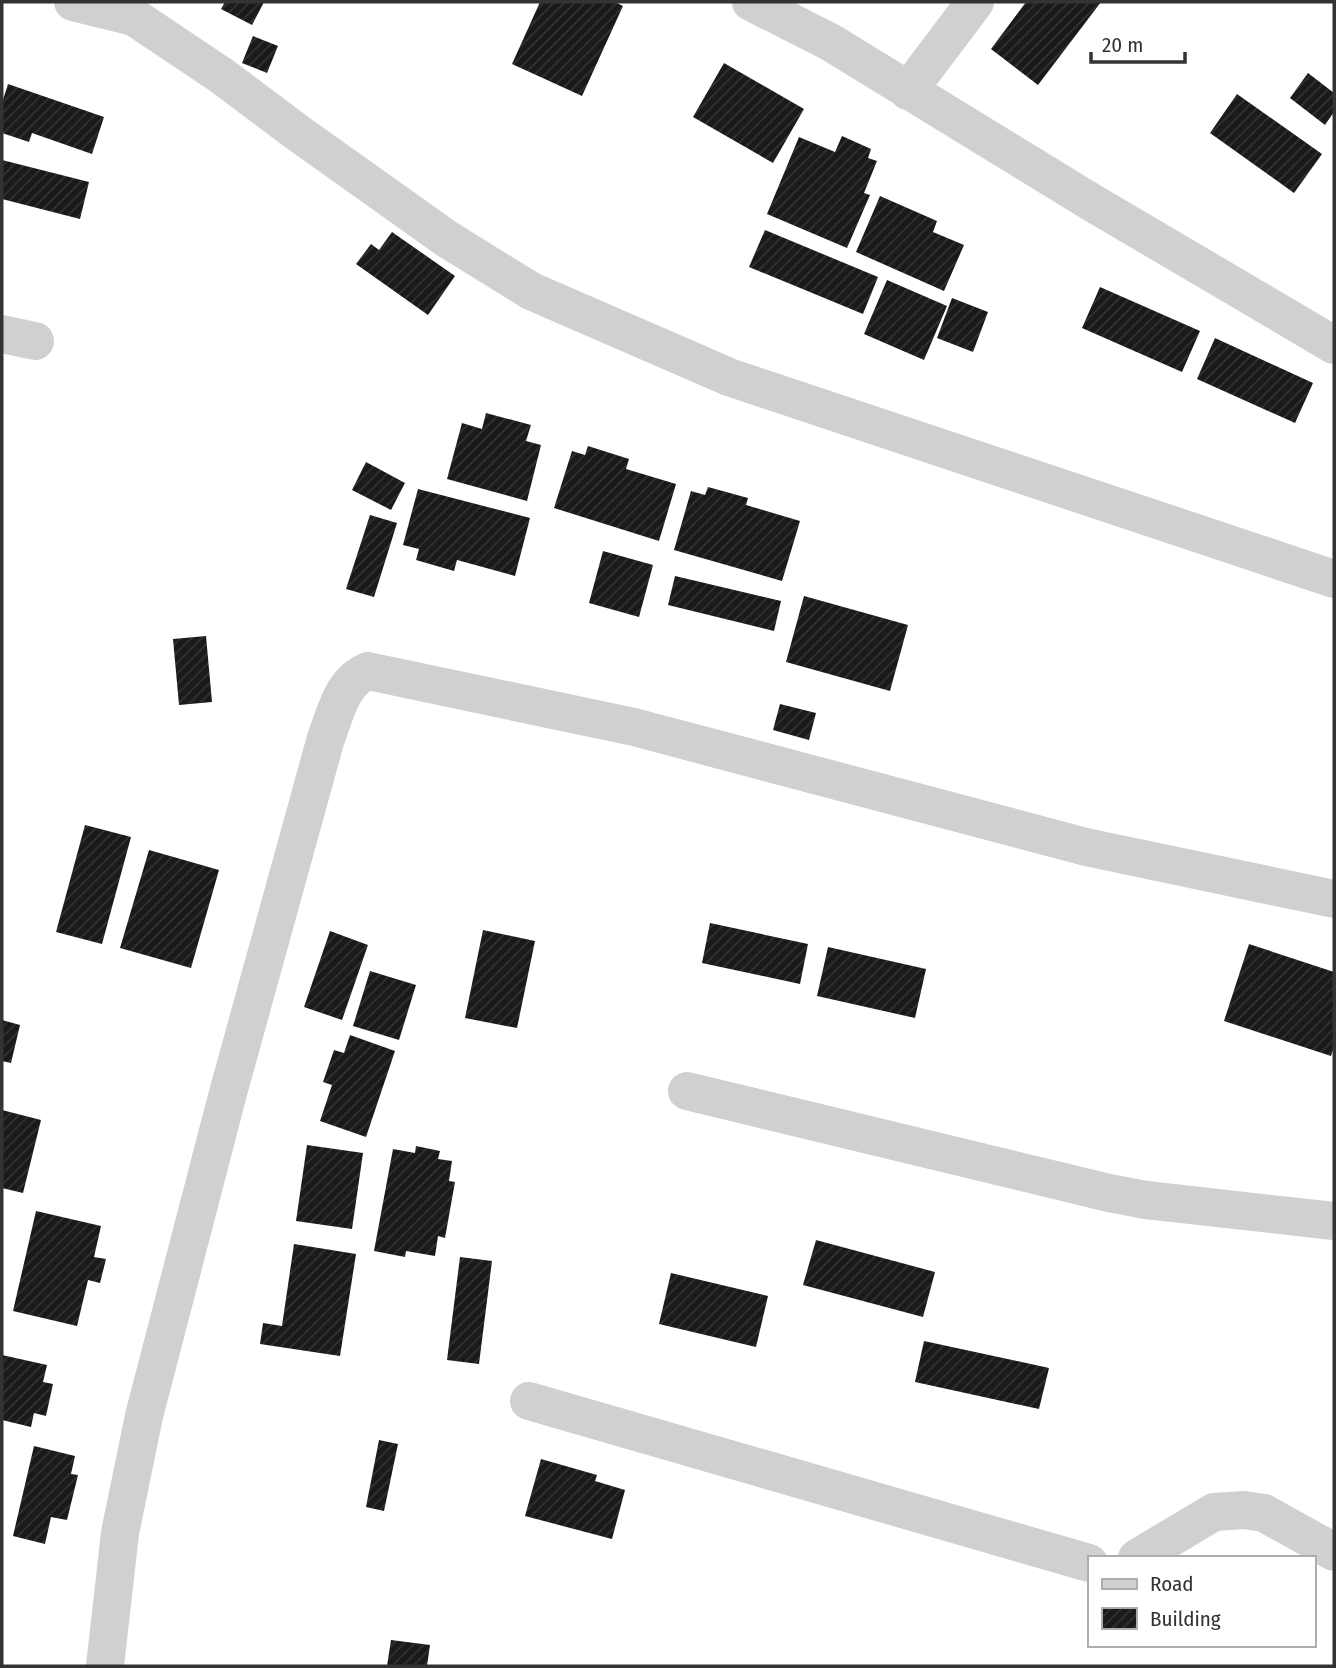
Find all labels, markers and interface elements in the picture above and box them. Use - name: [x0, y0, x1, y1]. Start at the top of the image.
- scale bar: [1091, 21, 1186, 65]
- text: 20 m: [1102, 32, 1143, 58]
- legend: [1088, 1556, 1315, 1647]
- text: Road: [1150, 1571, 1194, 1597]
- text: Building: [1150, 1606, 1221, 1632]

